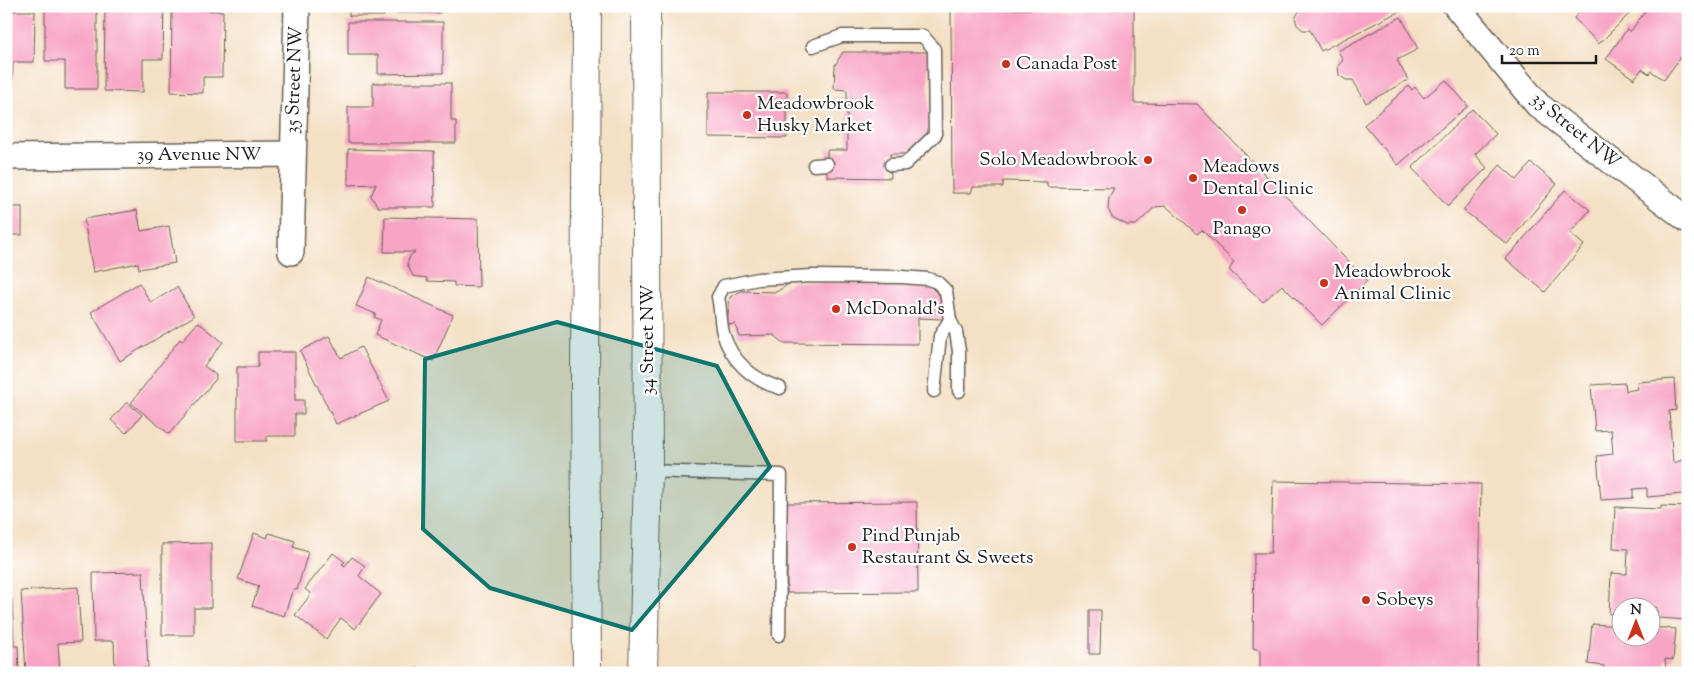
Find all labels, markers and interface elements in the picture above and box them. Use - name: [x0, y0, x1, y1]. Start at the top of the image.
- street label: 35 Street NW: [280, 26, 310, 134]
- scale bar: [1502, 32, 1595, 64]
- text: 20 m: [1509, 41, 1540, 62]
- place label: Canada Post: [1016, 51, 1118, 78]
- marker: Canada Post: [1000, 58, 1012, 70]
- street label: 33 Street NW: [1524, 86, 1626, 176]
- place label: Meadowbrook Husky Market: [757, 91, 875, 140]
- marker: Meadowbrook Husky Market: [741, 109, 753, 121]
- street label: 39 Avenue NW: [137, 142, 261, 169]
- place label: Solo Meadowbrook: [979, 147, 1139, 174]
- marker: Solo Meadowbrook: [1142, 154, 1154, 166]
- place label: Meadows Dental Clinic: [1203, 154, 1314, 203]
- marker: Meadows Dental Clinic: [1187, 172, 1199, 184]
- marker: Panago: [1236, 204, 1248, 216]
- place label: Panago: [1213, 216, 1271, 243]
- place label: Meadowbrook Animal Clinic: [1334, 259, 1452, 308]
- marker: Meadowbrook Animal Clinic: [1318, 277, 1330, 289]
- street label: 34 Street NW: [635, 285, 662, 395]
- place label: McDonald's: [846, 296, 945, 323]
- marker: McDonald's: [830, 303, 842, 315]
- place label: Pind Punjab Restaurant & Sweets: [862, 523, 1033, 572]
- marker: Pind Punjab Restaurant & Sweets: [846, 541, 858, 553]
- place label: Sobeys: [1376, 587, 1433, 614]
- marker: Sobeys: [1360, 594, 1372, 606]
- north arrow: [1612, 596, 1662, 646]
- text: N: [1630, 601, 1642, 621]

